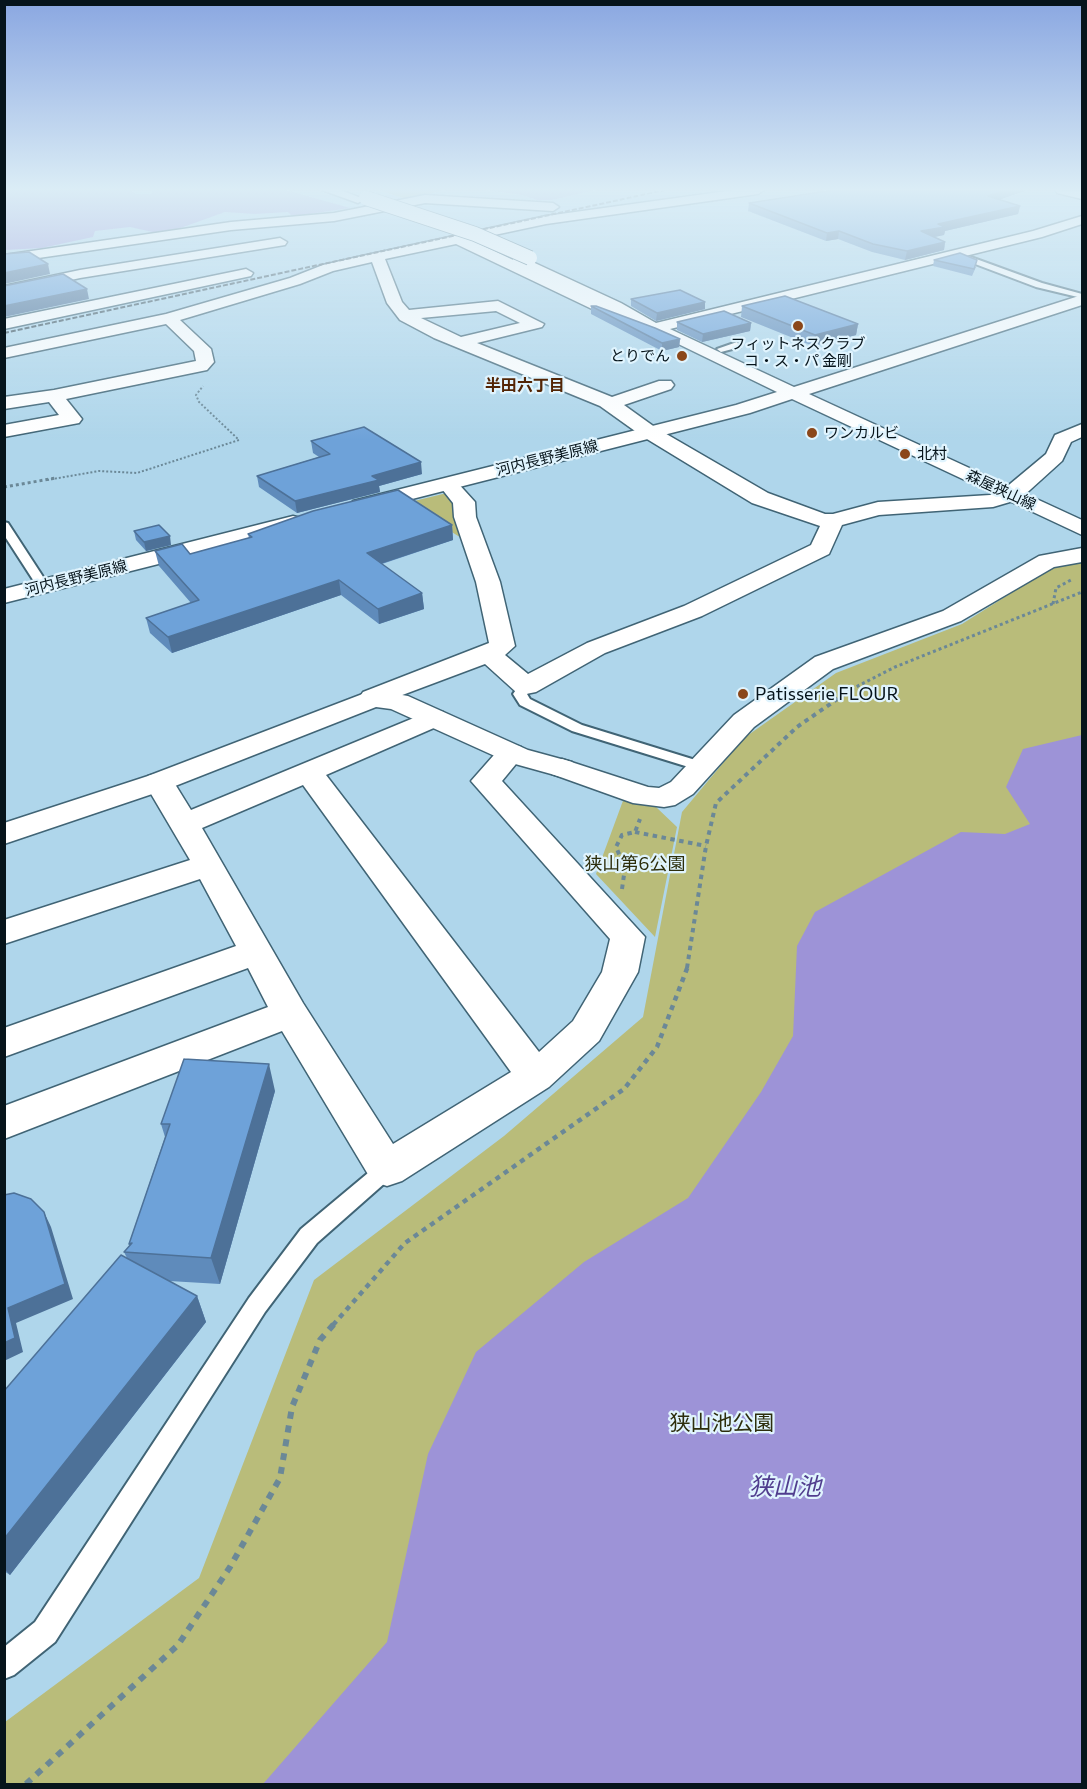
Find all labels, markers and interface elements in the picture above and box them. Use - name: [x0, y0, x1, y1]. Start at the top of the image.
- marker: フィットネスクラブ コ・ス・パ 金剛: [791, 319, 805, 333]
- place label: フィットネスクラブ コ・ス・パ 金剛: [731, 335, 865, 370]
- place label: とりでん: [610, 347, 670, 365]
- marker: とりでん: [675, 349, 689, 363]
- district label: 半田六丁目: [485, 376, 565, 396]
- place label: ワンカルビ: [824, 424, 899, 442]
- marker: ワンカルビ: [805, 426, 819, 440]
- street label: 河内長野美原線: [494, 437, 600, 479]
- place label: 北村: [917, 445, 947, 463]
- marker: 北村: [898, 447, 912, 461]
- street label: 森屋狭山線: [963, 466, 1039, 514]
- street label: 河内長野美原線: [23, 557, 129, 599]
- place label: Patisserie FLOUR: [755, 683, 899, 705]
- marker: Patisserie FLOUR: [736, 687, 750, 701]
- park label: 狭山第6公園: [585, 853, 685, 875]
- park label: 狭山池公園: [670, 1410, 774, 1436]
- water label: 狭山池: [749, 1473, 821, 1501]

